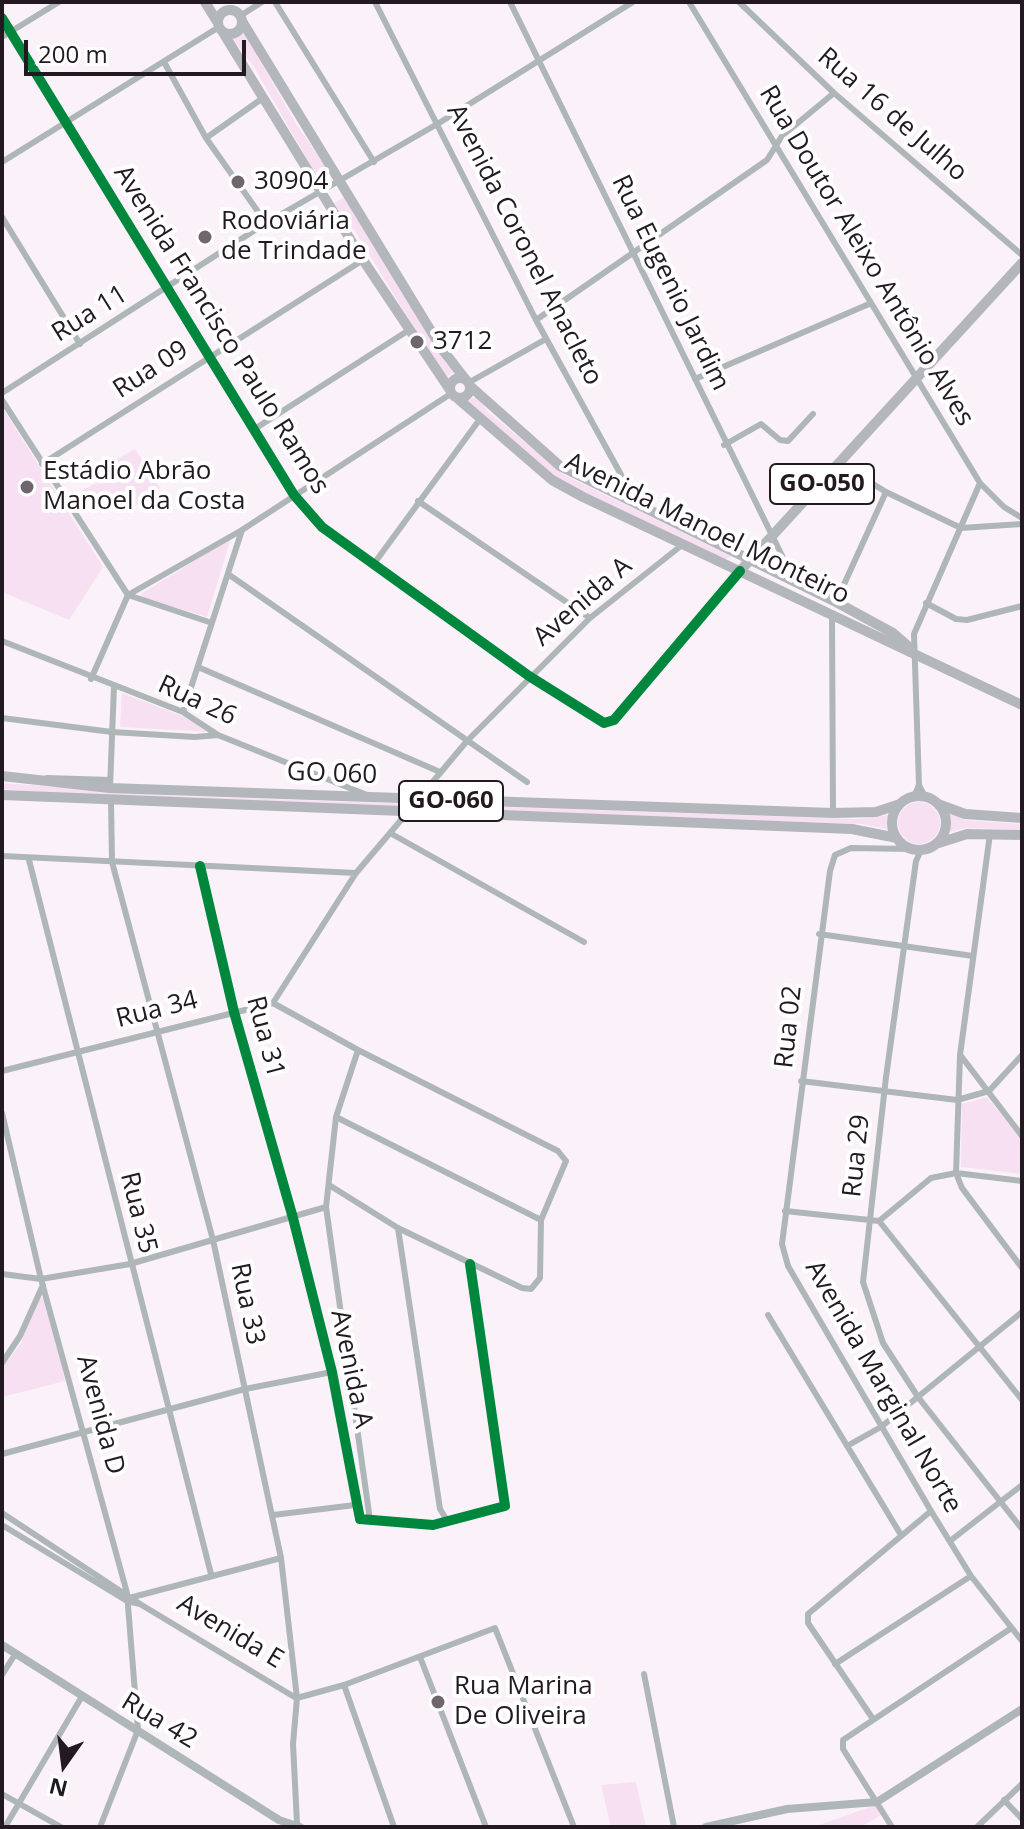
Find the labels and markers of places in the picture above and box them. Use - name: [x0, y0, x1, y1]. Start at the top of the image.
- place label: 30904: [254, 166, 328, 198]
- marker: 30904: [229, 173, 247, 191]
- place label: Rodoviária de Trindade: [221, 206, 367, 268]
- marker: Rodoviária de Trindade: [196, 228, 214, 246]
- place label: 3712: [433, 326, 492, 358]
- marker: 3712: [408, 333, 426, 351]
- place label: Estádio Abrão Manoel da Costa: [43, 456, 246, 518]
- marker: Estádio Abrão Manoel da Costa: [18, 478, 36, 496]
- place label: Rua Marina De Oliveira: [454, 1671, 593, 1732]
- marker: Rua Marina De Oliveira: [429, 1693, 447, 1711]

